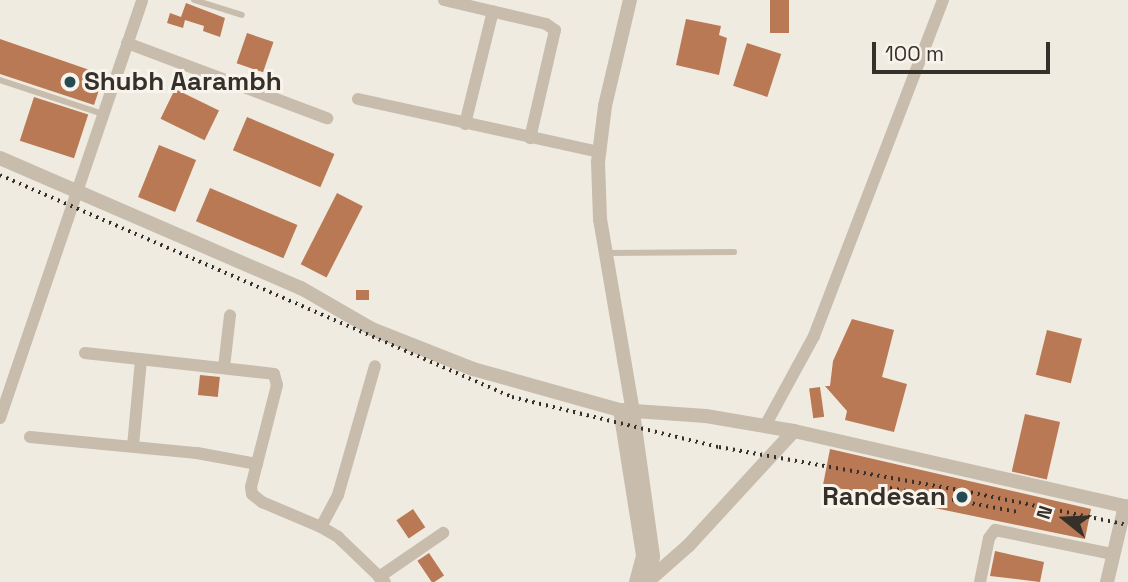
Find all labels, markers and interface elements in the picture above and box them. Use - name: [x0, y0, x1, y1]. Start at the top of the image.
- scale bar: [876, 28, 1054, 72]
- text: 100 m: [885, 40, 944, 67]
- place label: Shubh Aarambh: [84, 66, 282, 98]
- marker: Shubh Aarambh: [62, 74, 78, 90]
- place label: Randesan: [822, 481, 946, 513]
- north arrow: [1030, 484, 1100, 554]
- marker: Randesan: [952, 487, 972, 507]
- text: N: [1031, 502, 1058, 522]

